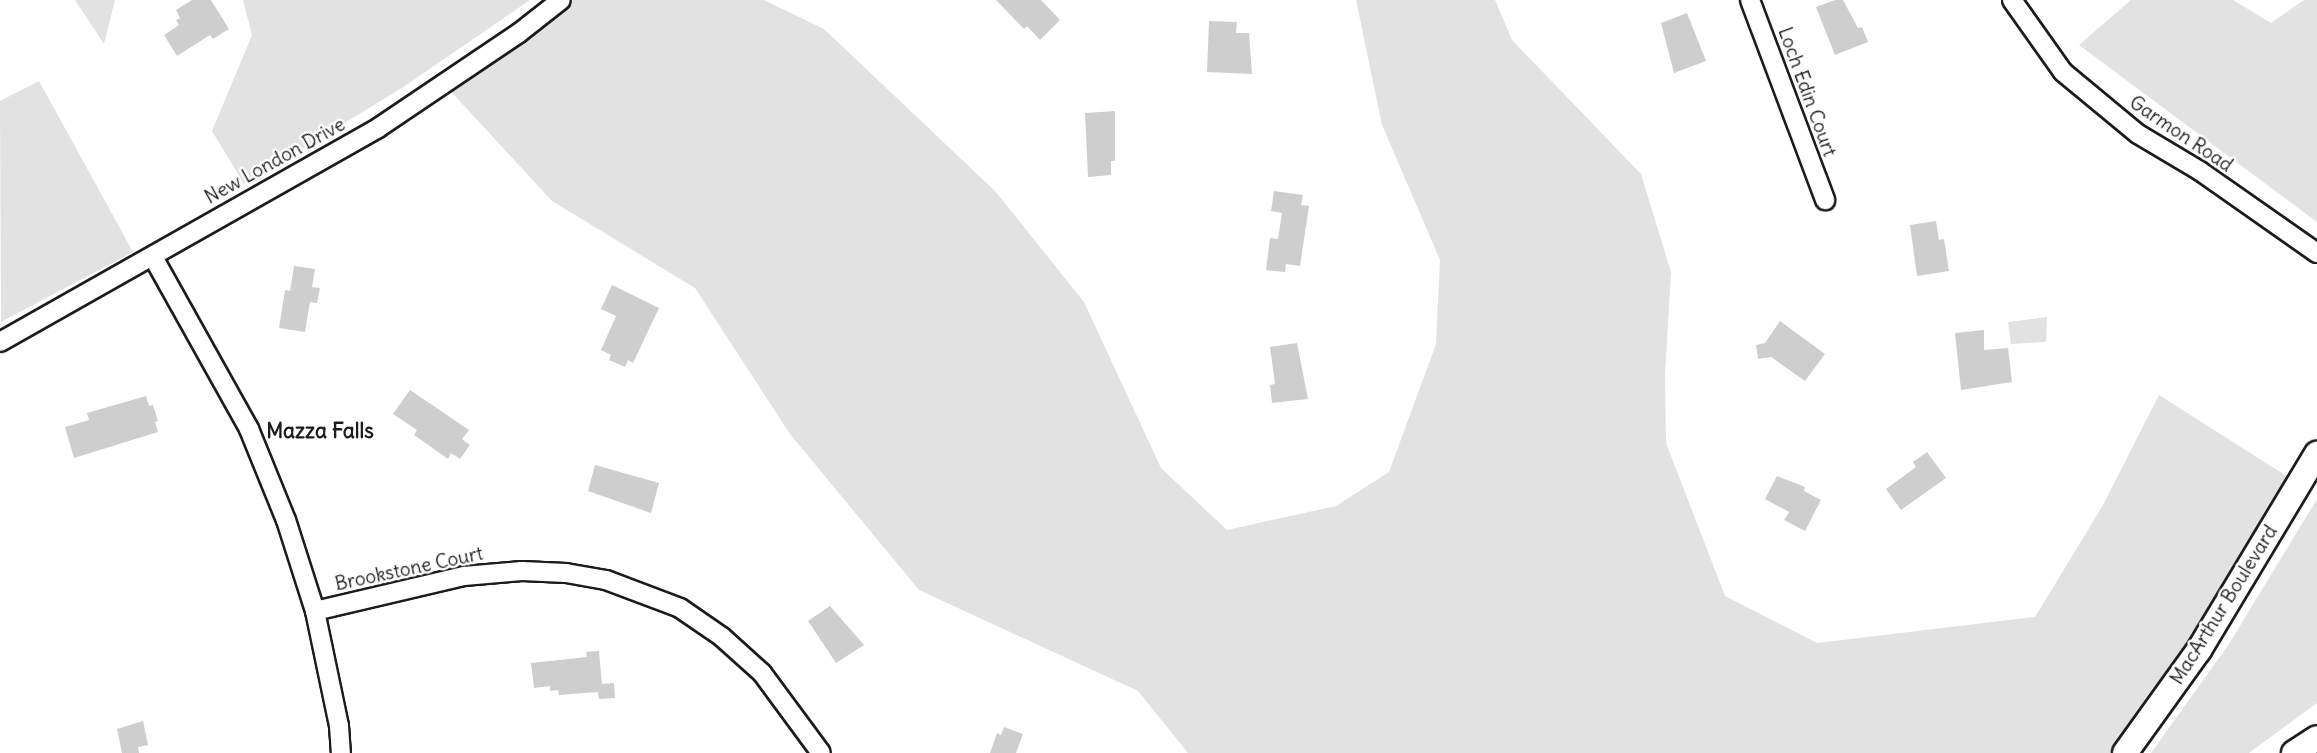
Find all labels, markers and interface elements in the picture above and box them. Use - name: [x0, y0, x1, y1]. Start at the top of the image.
- street label: Loch Edin Court: [1773, 24, 1841, 160]
- street label: Garmon Road: [2125, 91, 2237, 177]
- street label: New London Drive: [201, 113, 349, 209]
- district label: Mazza Falls: [266, 418, 374, 444]
- street label: MacArthur Boulevard: [2166, 521, 2282, 689]
- street label: Brookstone Court: [333, 542, 485, 596]

